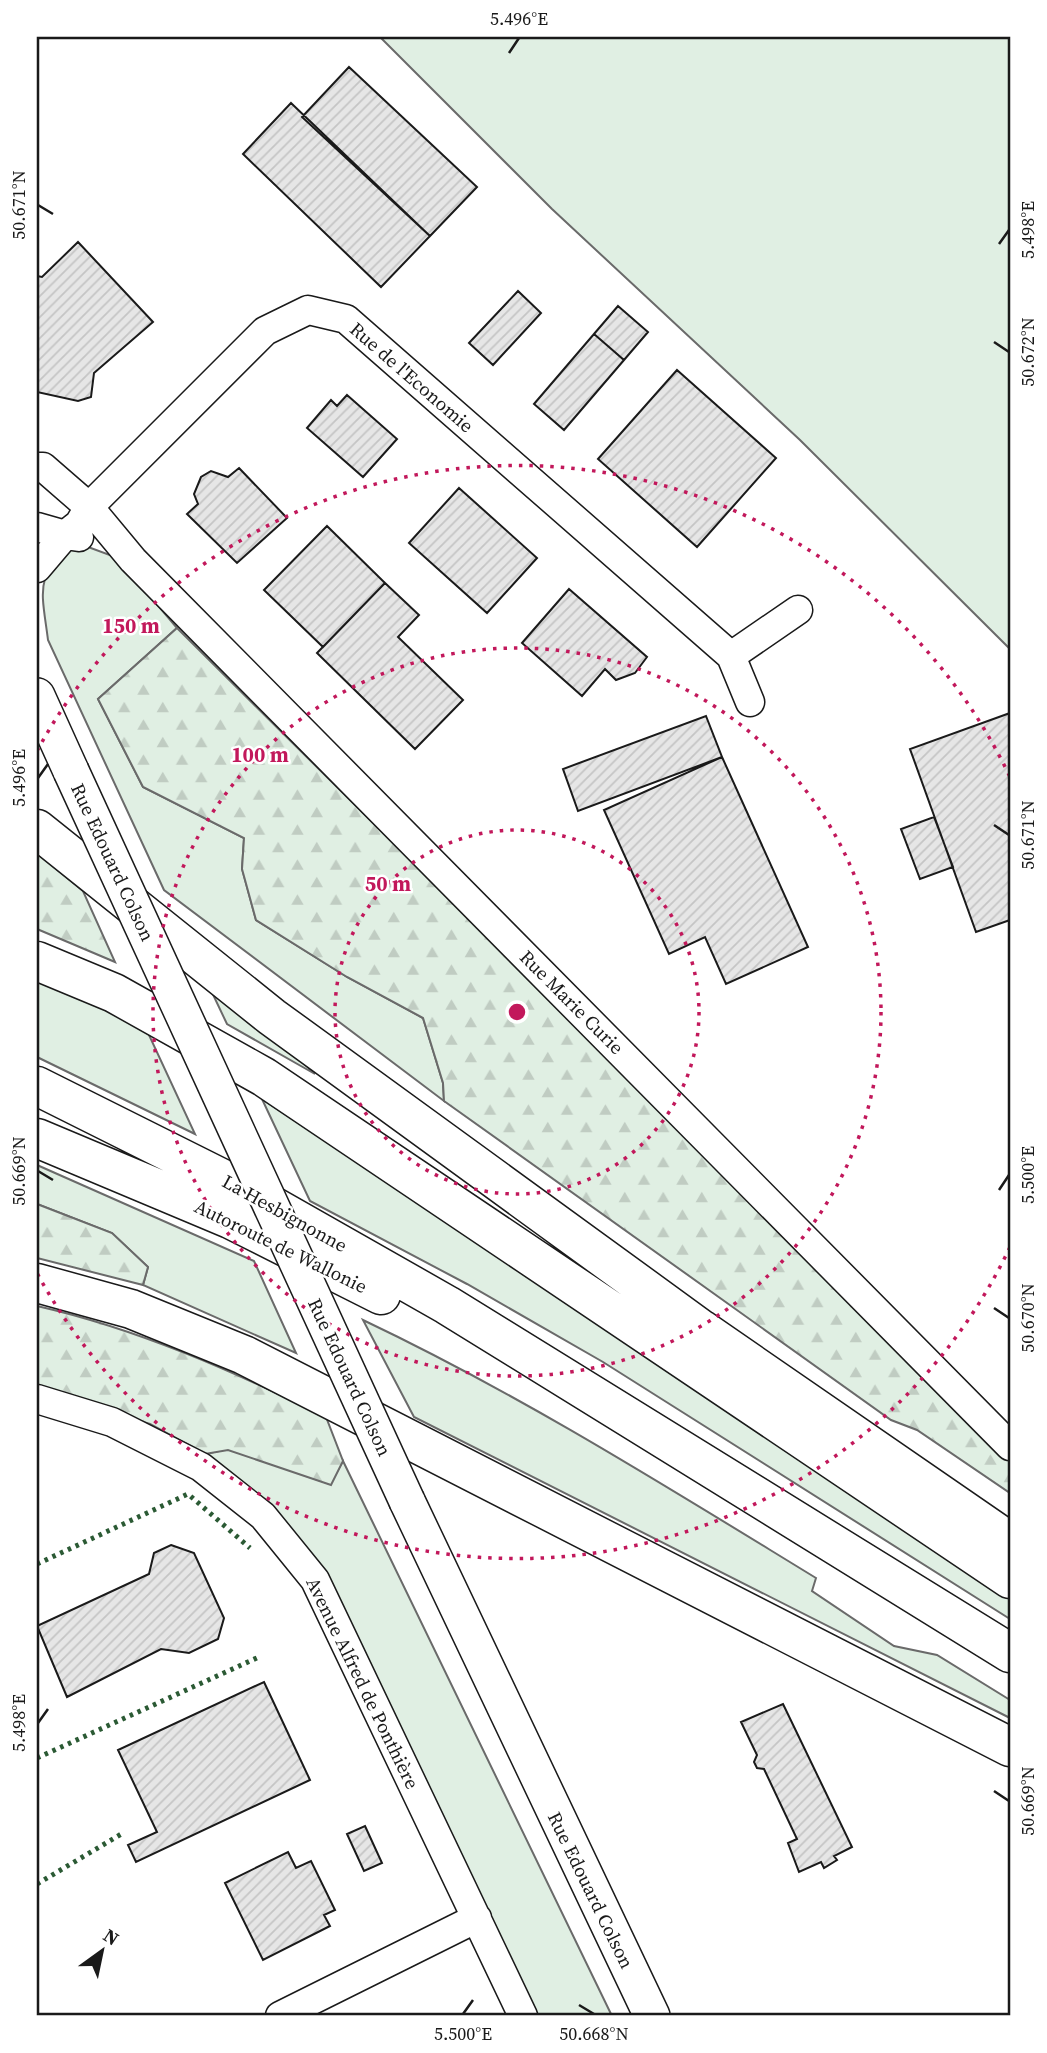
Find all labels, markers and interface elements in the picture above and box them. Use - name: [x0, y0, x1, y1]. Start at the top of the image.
- text: 5.496°E: [490, 6, 548, 31]
- text: 50.671°N: [6, 170, 31, 240]
- text: 5.498°E: [1015, 201, 1040, 259]
- street label: Rue de l'Economie: [344, 316, 480, 438]
- text: 50.672°N: [1015, 317, 1040, 387]
- text: 150 m: [102, 611, 160, 640]
- text: 100 m: [231, 740, 289, 769]
- text: 5.496°E: [6, 749, 31, 807]
- street label: Rue Edouard Colson: [65, 779, 161, 945]
- text: 50.671°N: [1015, 800, 1040, 870]
- text: 50 m: [365, 869, 411, 898]
- street label: Rue Marie Curie: [514, 944, 630, 1060]
- centre of rings: [505, 1000, 529, 1024]
- text: 50.669°N: [6, 1136, 31, 1206]
- text: 5.500°E: [1015, 1146, 1040, 1204]
- street label: La Hesbignonne: [218, 1168, 352, 1258]
- street label: Autoroute de Wallonie: [190, 1193, 372, 1299]
- text: 50.670°N: [1015, 1283, 1040, 1353]
- street label: Rue Edouard Colson: [302, 1294, 398, 1460]
- street label: Avenue Alfred de Ponthière: [300, 1573, 426, 1793]
- text: 5.498°E: [6, 1694, 31, 1752]
- text: 50.669°N: [1015, 1766, 1040, 1836]
- street label: Rue Edouard Colson: [542, 1807, 640, 1973]
- north arrow: [66, 1916, 136, 1986]
- text: N: [98, 1922, 124, 1952]
- text: 5.500°E: [434, 2021, 492, 2046]
- text: 50.668°N: [559, 2021, 629, 2046]

